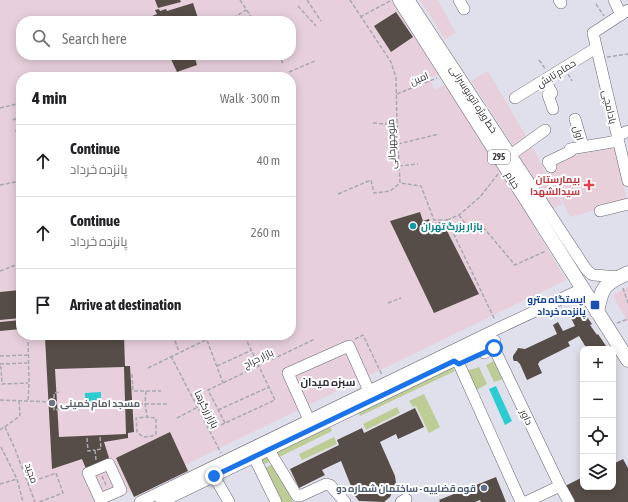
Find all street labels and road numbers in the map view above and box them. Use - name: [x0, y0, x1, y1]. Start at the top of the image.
- street label: حمام تابش: [535, 57, 579, 91]
- street label: خط ویژه اتوبوسرانی: [447, 64, 499, 136]
- street label: امین: [408, 70, 430, 88]
- street label: بادامچی: [599, 89, 619, 125]
- street label: منوچهرخانی: [385, 119, 399, 169]
- street label: اول: [570, 125, 586, 142]
- road number: 295: [488, 150, 510, 164]
- street label: خیام: [502, 170, 522, 192]
- street label: بازار حراج: [241, 346, 275, 371]
- street label: بازار زرگرها: [192, 389, 221, 430]
- street label: داور: [518, 407, 535, 427]
- street label: مجید: [23, 462, 40, 485]

